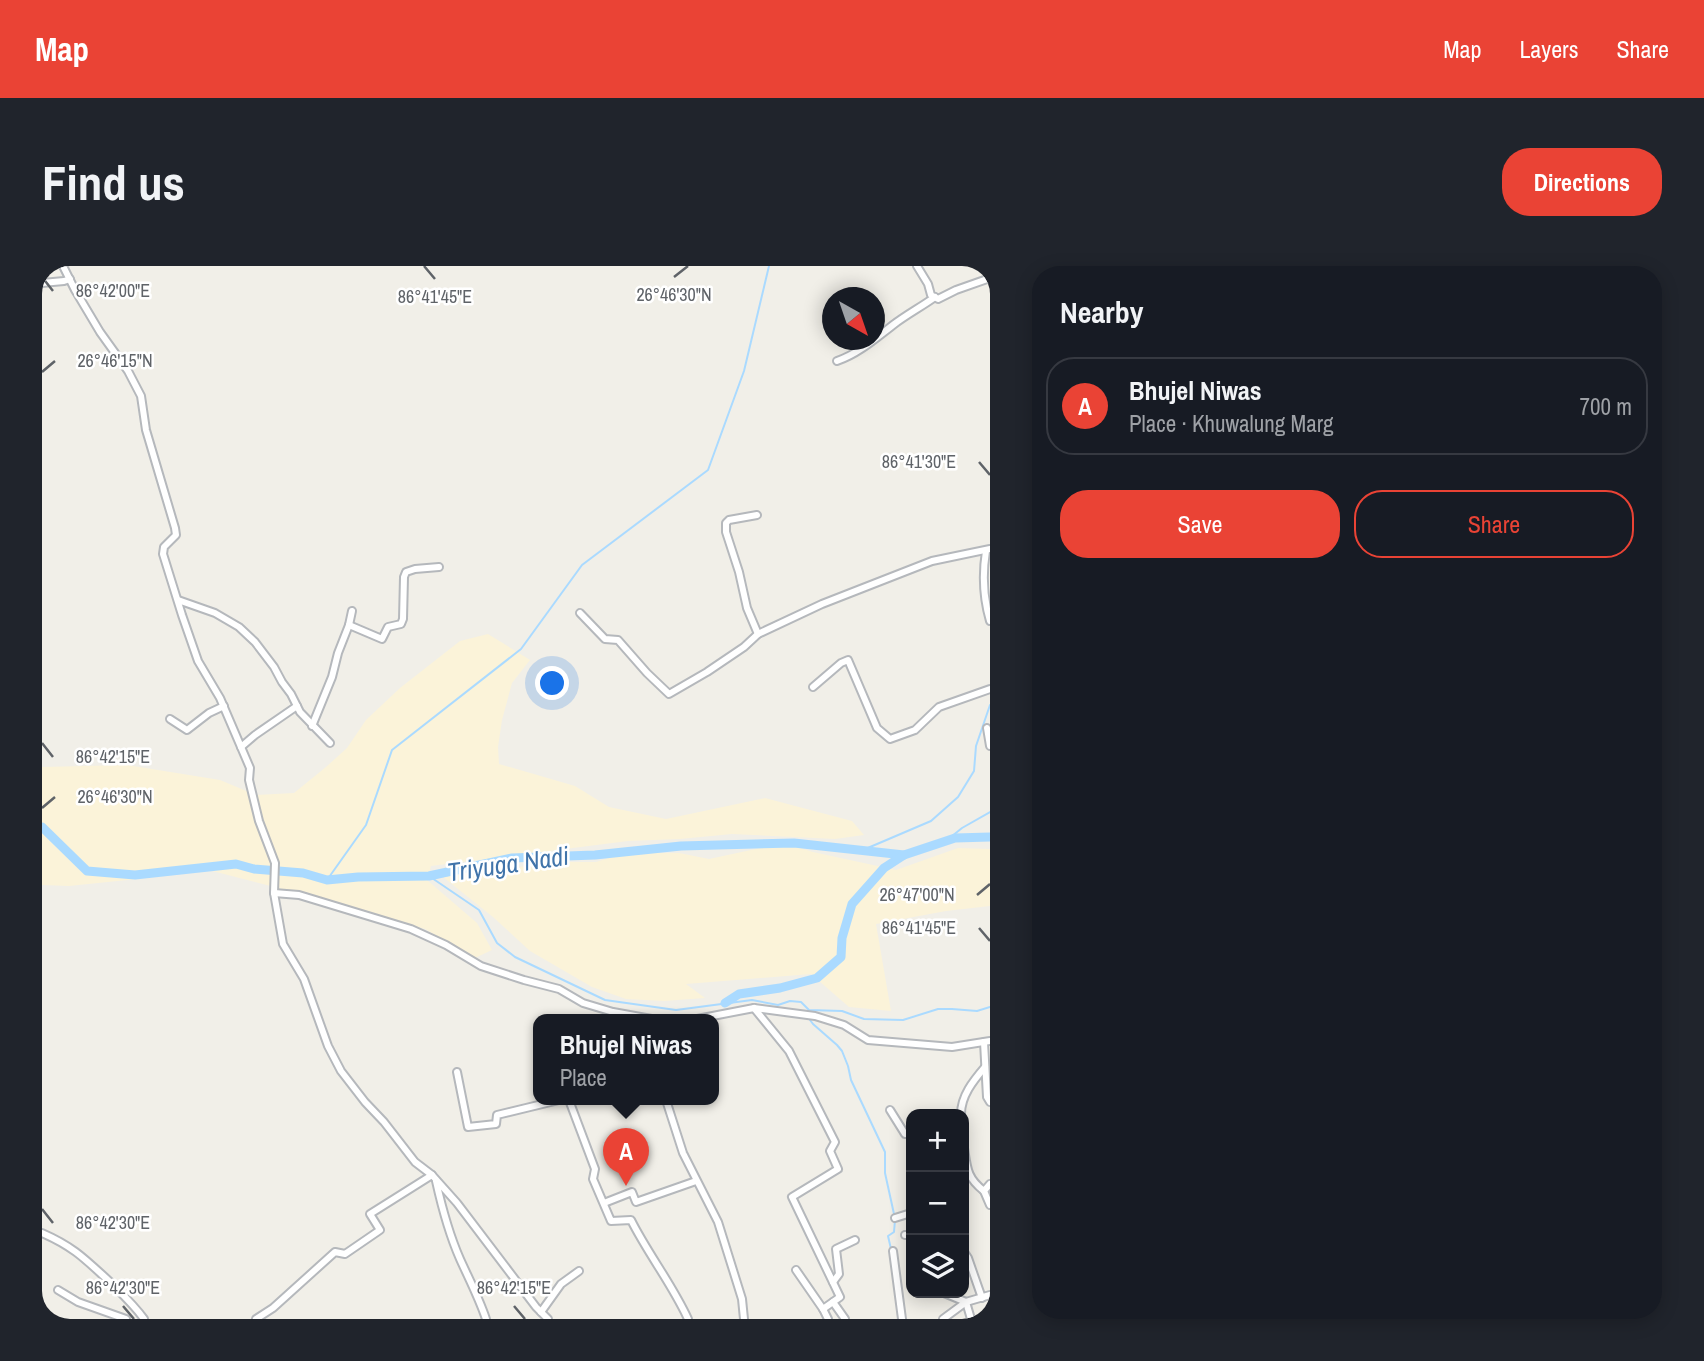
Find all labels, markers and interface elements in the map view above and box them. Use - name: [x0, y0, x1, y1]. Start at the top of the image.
- text: Map: [35, 27, 89, 71]
- text: Map: [1443, 33, 1481, 65]
- text: Layers: [1519, 33, 1578, 65]
- text: Share: [1616, 33, 1669, 65]
- button: Directions: [1502, 148, 1662, 216]
- text: Find us: [42, 149, 185, 215]
- text: 86°42'00"E: [76, 278, 150, 303]
- text: 26°46'30"N: [636, 282, 712, 307]
- text: 86°41'45"E: [398, 284, 472, 309]
- north arrow: [822, 287, 885, 350]
- text: Nearby: [1060, 292, 1143, 332]
- text: 26°46'15"N: [77, 348, 153, 373]
- text: Bhujel Niwas: [1129, 373, 1262, 408]
- text: A: [1078, 391, 1092, 422]
- text: 700 m: [1580, 391, 1632, 422]
- text: Place · Khuwalung Marg: [1129, 408, 1333, 439]
- text: 86°41'30"E: [882, 449, 956, 474]
- button: Save: [1060, 490, 1340, 558]
- button: Share: [1354, 490, 1634, 558]
- your location: [535, 666, 569, 700]
- text: 86°42'15"E: [76, 744, 150, 769]
- text: 26°46'30"N: [77, 784, 153, 809]
- water label: Triyuga Nadi: [445, 838, 571, 889]
- text: 26°47'00"N: [879, 882, 955, 907]
- text: 86°41'45"E: [882, 915, 956, 940]
- popup: [533, 1014, 719, 1105]
- text: Bhujel Niwas: [560, 1027, 692, 1062]
- text: Place: [560, 1062, 607, 1093]
- map controls: [906, 1109, 969, 1298]
- button: +: [906, 1109, 969, 1172]
- pin: A: [603, 1128, 649, 1186]
- button: −: [906, 1172, 969, 1235]
- text: 86°42'30"E: [76, 1210, 150, 1235]
- button: layers: [906, 1235, 969, 1298]
- text: 86°42'30"E: [86, 1275, 160, 1300]
- text: 86°42'15"E: [477, 1275, 551, 1300]

